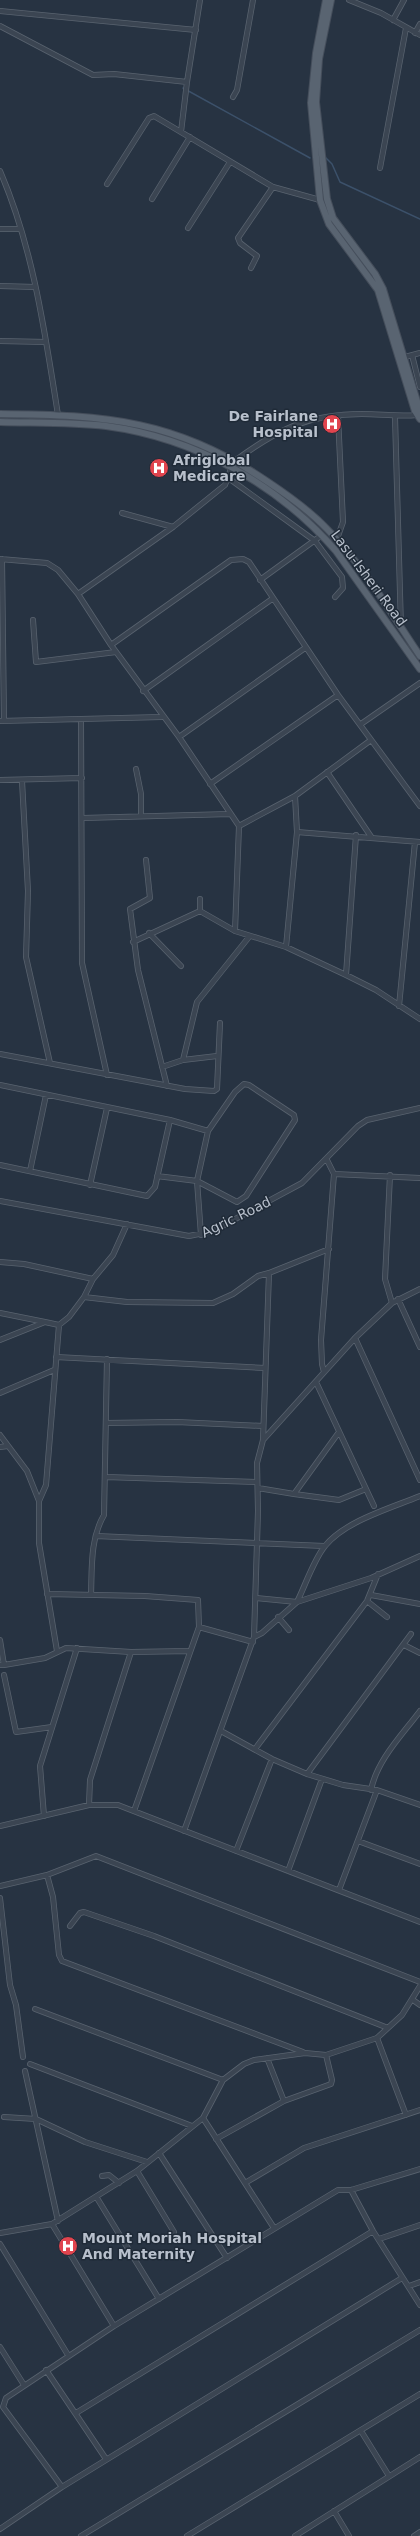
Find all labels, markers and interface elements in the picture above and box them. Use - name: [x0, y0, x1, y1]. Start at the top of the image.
- place label: De Fairlane Hospital: [228, 408, 318, 440]
- hospital icon: De Fairlane Hospital: [321, 413, 343, 435]
- place label: Afriglobal Medicare: [173, 452, 250, 484]
- hospital icon: Afriglobal Medicare: [148, 457, 170, 479]
- street label: Lasu-Isheri Road: [328, 527, 410, 629]
- street label: Agric Road: [199, 1193, 273, 1241]
- place label: Mount Moriah Hospital And Maternity: [82, 2230, 262, 2262]
- hospital icon: Mount Moriah Hospital And Maternity: [57, 2235, 79, 2257]

